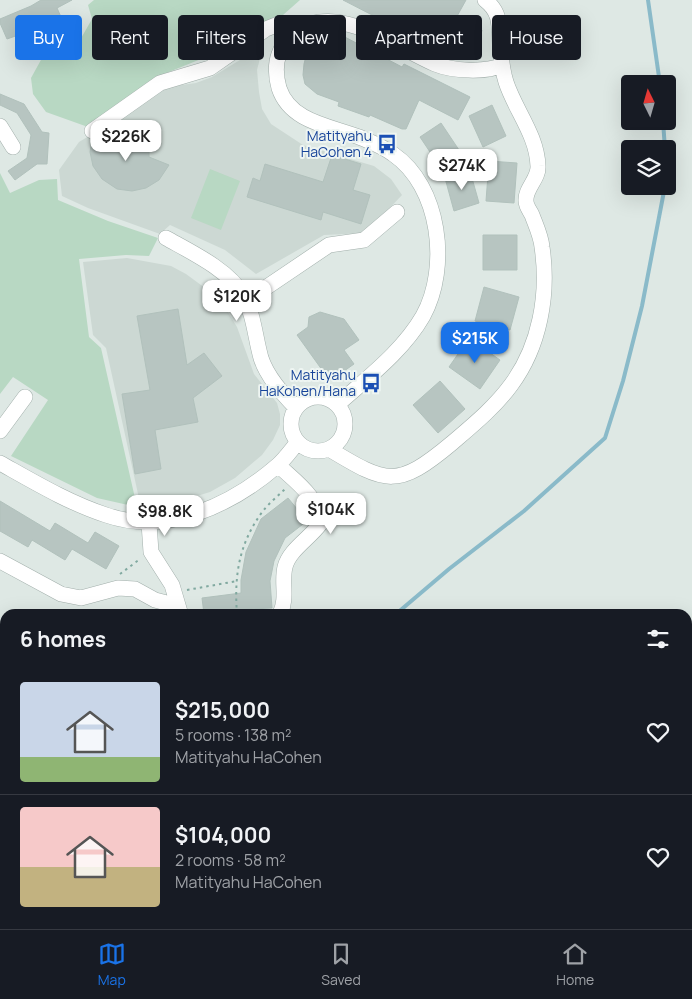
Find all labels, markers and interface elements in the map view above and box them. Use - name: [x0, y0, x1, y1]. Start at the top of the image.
- chip: Buy: [15, 15, 82, 60]
- chip: Rent: [92, 15, 168, 60]
- chip: Filters: [178, 15, 264, 60]
- chip: New: [274, 15, 346, 60]
- chip: Apartment: [356, 15, 482, 60]
- chip: House: [492, 15, 581, 60]
- north arrow: [621, 75, 676, 130]
- map controls: [621, 75, 676, 195]
- pin: $226K: [91, 120, 161, 162]
- text: $226K: [101, 125, 151, 147]
- place label: Matityahu HaCohen 4: [301, 126, 372, 161]
- bus stop icon: Matityahu HaCohen 4: [376, 133, 398, 155]
- button: layers: [621, 140, 676, 195]
- pin: $274K: [427, 148, 497, 191]
- text: $274K: [438, 154, 486, 176]
- pin: $120K: [202, 280, 272, 322]
- text: $120K: [213, 285, 261, 307]
- pin: $215K: [440, 322, 510, 364]
- text: $215K: [452, 327, 498, 349]
- place label: Matityahu HaKohen/Hana: [259, 365, 356, 400]
- bus stop icon: Matityahu HaKohen/Hana: [360, 372, 382, 394]
- pin: $104K: [296, 492, 366, 535]
- pin: $98.8K: [124, 494, 206, 537]
- text: $104K: [307, 498, 355, 520]
- text: $98.8K: [138, 500, 192, 522]
- text: 6 homes: [20, 625, 106, 653]
- icon: filters: [644, 625, 672, 653]
- text: $215,000: [175, 696, 270, 724]
- icon: home: [60, 702, 120, 762]
- icon: heart: [644, 718, 672, 746]
- text: 5 rooms · 138 m²: [175, 724, 292, 746]
- text: Matityahu HaCohen: [175, 746, 322, 768]
- text: $104,000: [175, 821, 271, 849]
- icon: home: [60, 827, 120, 887]
- icon: heart: [644, 843, 672, 871]
- text: 2 rooms · 58 m²: [175, 849, 286, 871]
- text: Matityahu HaCohen: [175, 871, 322, 893]
- tab: Map: [98, 940, 126, 989]
- tab: Saved: [321, 940, 361, 989]
- tab: Home: [556, 940, 594, 989]

